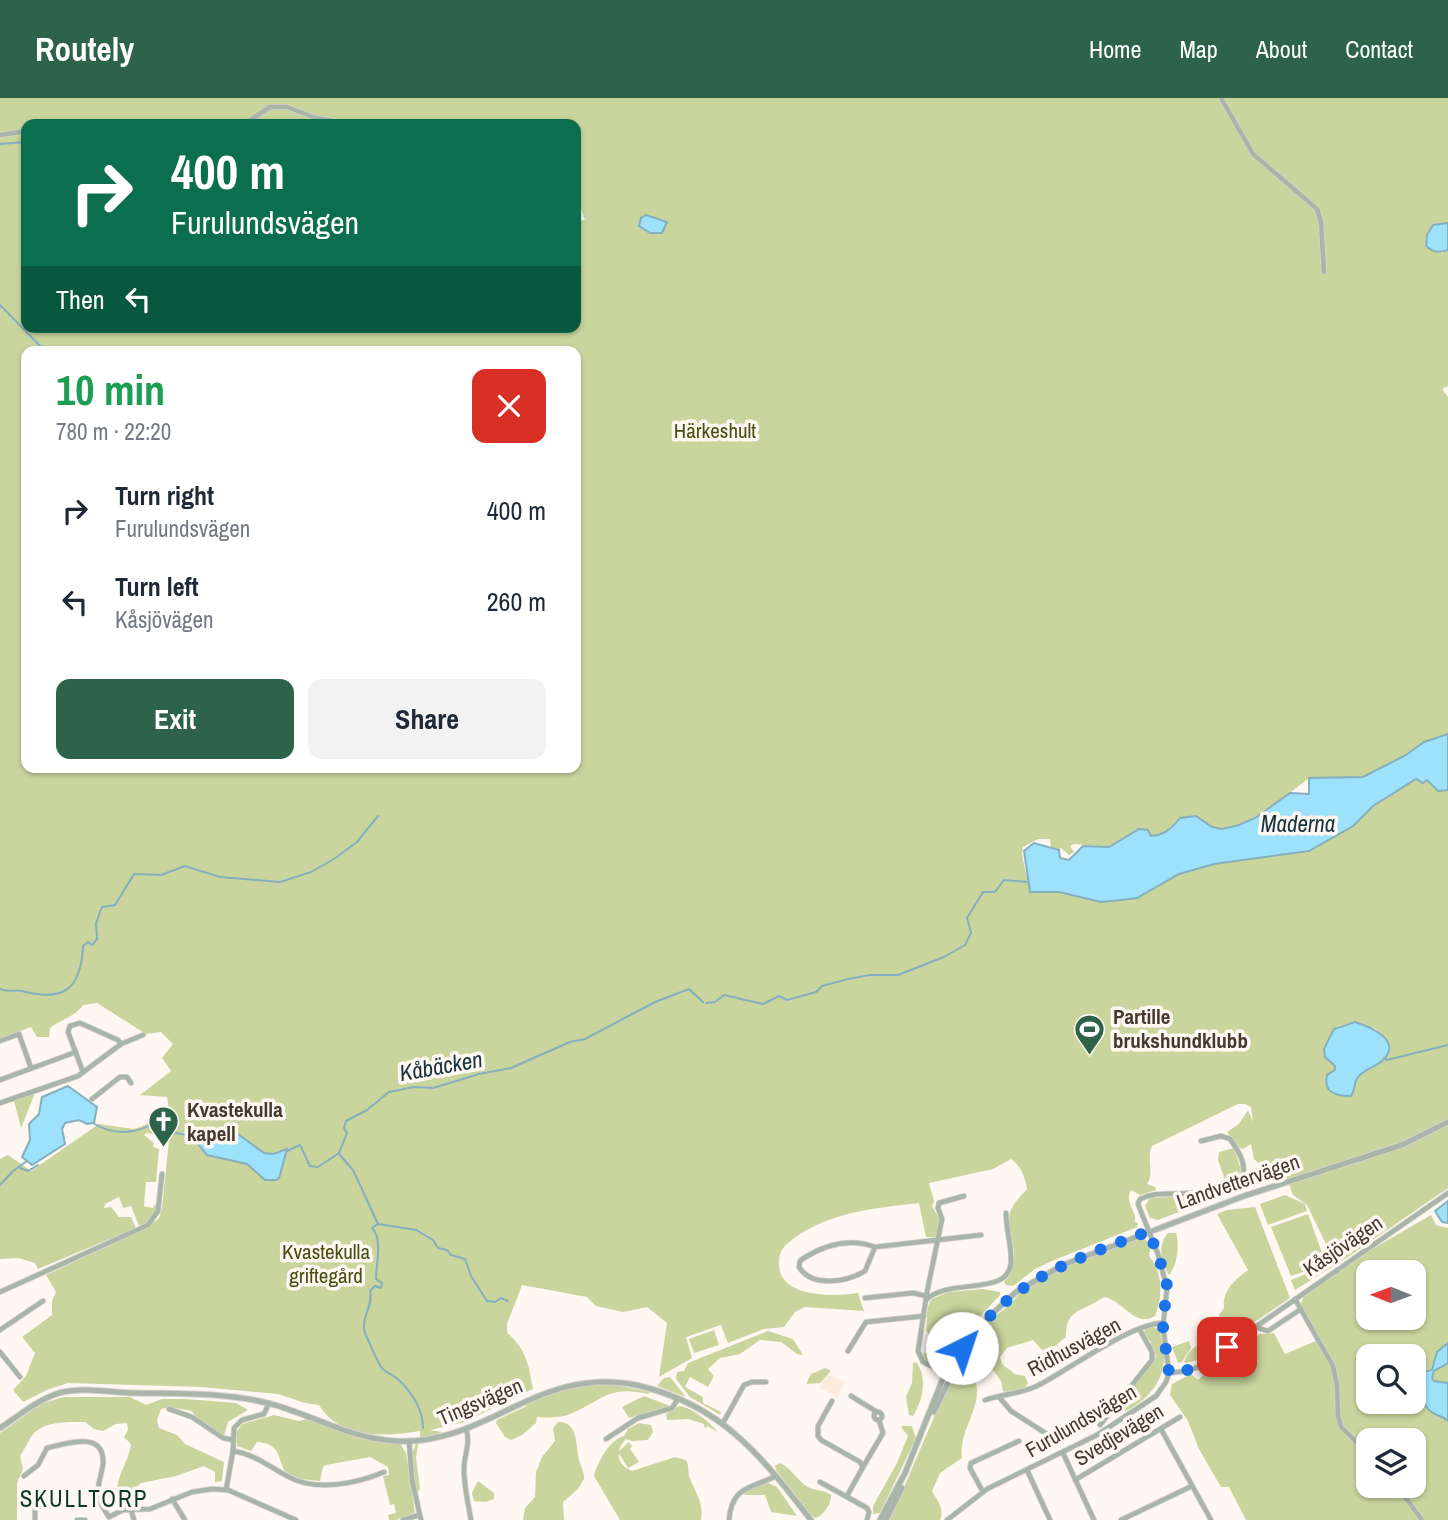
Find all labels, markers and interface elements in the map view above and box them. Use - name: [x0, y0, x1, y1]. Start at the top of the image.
- text: Routely: [35, 27, 134, 71]
- text: Home: [1089, 33, 1141, 65]
- text: Map: [1179, 33, 1218, 65]
- text: About: [1256, 33, 1307, 65]
- text: Contact: [1345, 33, 1413, 65]
- text: 400 m: [171, 138, 285, 204]
- icon: right: [56, 147, 147, 238]
- text: Furulundsvägen: [171, 201, 359, 244]
- icon: left: [119, 280, 157, 318]
- text: Then: [56, 282, 105, 317]
- text: 10 min: [56, 362, 165, 418]
- button: close: [472, 369, 546, 443]
- text: 780 m · 22:20: [56, 416, 171, 447]
- park label: Härkeshult: [674, 416, 756, 445]
- text: Turn right: [115, 478, 214, 513]
- icon: right: [56, 492, 94, 530]
- text: 400 m: [487, 493, 546, 528]
- text: Furulundsvägen: [115, 513, 250, 544]
- text: Turn left: [115, 569, 199, 604]
- icon: left: [56, 583, 94, 621]
- text: 260 m: [487, 584, 546, 619]
- text: Kåsjövägen: [115, 604, 214, 635]
- button: Exit: [56, 679, 294, 759]
- button: Share: [308, 679, 546, 759]
- water label: Maderna: [1261, 808, 1335, 839]
- place label: Partille brukshundklubb: [1113, 1002, 1248, 1055]
- sports icon: Partille brukshundklubb: [1073, 1012, 1107, 1056]
- water label: Kåbäcken: [397, 1043, 485, 1088]
- place label: Kvastekulla kapell: [187, 1095, 283, 1148]
- church icon: Kvastekulla kapell: [147, 1105, 181, 1149]
- street label: Landvettervägen: [1172, 1147, 1303, 1216]
- street label: Kåsjövägen: [1297, 1208, 1388, 1283]
- park label: Kvastekulla griftegård: [282, 1237, 370, 1290]
- north arrow: [1356, 1260, 1426, 1330]
- map controls: [1356, 1260, 1426, 1498]
- street label: Ridhusvägen: [1022, 1310, 1125, 1383]
- position arrow: [925, 1311, 999, 1385]
- pin: [1197, 1317, 1257, 1377]
- icon: arrive: [1208, 1328, 1246, 1366]
- button: search: [1356, 1344, 1426, 1414]
- street label: Tingsvägen: [433, 1371, 527, 1432]
- street label: Furulundsvägen: [1020, 1377, 1141, 1464]
- street label: Svedjevägen: [1069, 1397, 1169, 1473]
- button: layers: [1356, 1428, 1426, 1498]
- district label: SKULLTORP: [20, 1483, 148, 1514]

